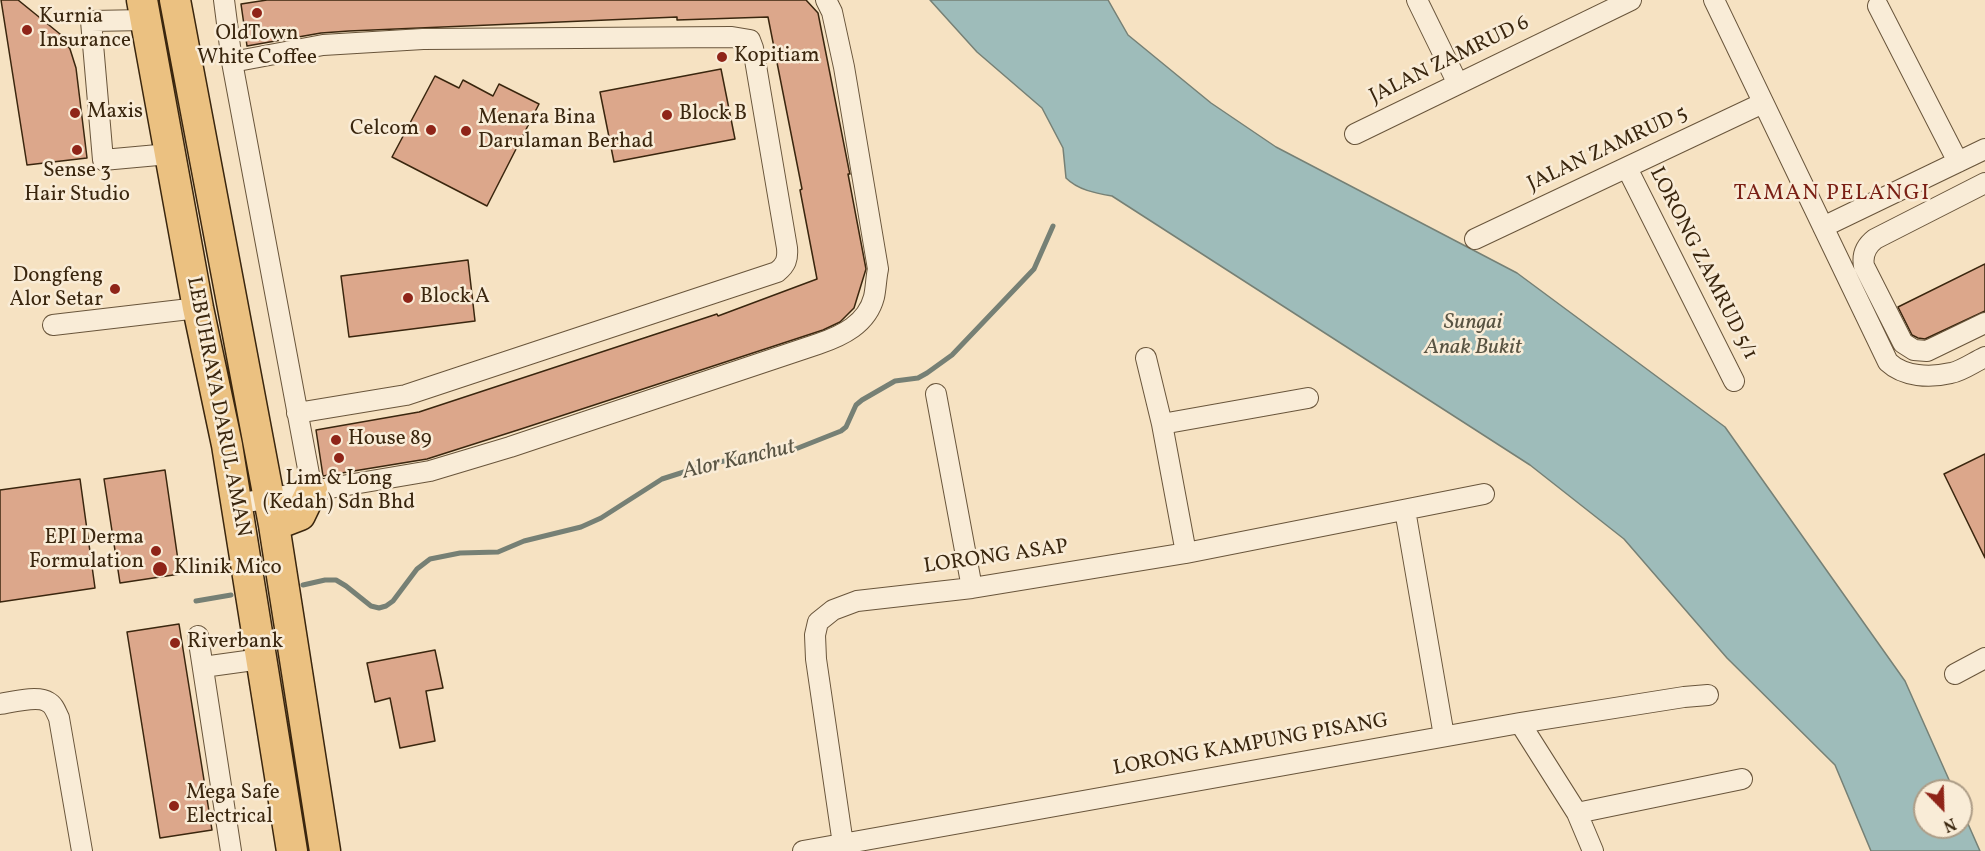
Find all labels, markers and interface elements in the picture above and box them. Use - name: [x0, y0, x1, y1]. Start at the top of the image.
- place label: Kurnia Insurance: [39, 5, 131, 55]
- marker: OldTown White Coffee: [250, 6, 264, 20]
- street label: JALAN ZAMRUD 6: [1366, 11, 1534, 111]
- place label: OldTown White Coffee: [197, 22, 317, 72]
- marker: Kurnia Insurance: [20, 23, 34, 37]
- place label: Kopitiam: [734, 44, 820, 70]
- marker: Kopitiam: [715, 50, 729, 64]
- place label: Maxis: [87, 100, 143, 126]
- place label: Block B: [679, 102, 747, 128]
- street label: JALAN ZAMRUD 5: [1524, 102, 1692, 198]
- marker: Maxis: [68, 106, 82, 120]
- place label: Menara Bina Darulaman Berhad: [478, 106, 654, 156]
- marker: Block B: [660, 108, 674, 122]
- place label: Celcom: [350, 117, 419, 143]
- marker: Celcom: [424, 123, 438, 137]
- marker: Menara Bina Darulaman Berhad: [459, 124, 473, 138]
- marker: Sense 3 Hair Studio: [70, 143, 84, 157]
- place label: Sense 3 Hair Studio: [24, 159, 130, 209]
- street label: LORONG ZAMRUD 5/1: [1642, 163, 1762, 365]
- district label: TAMAN PELANGI: [1733, 182, 1931, 208]
- place label: Dongfeng Alor Setar: [10, 264, 103, 314]
- street label: LEBUHRAYA DARUL AMAN: [179, 275, 255, 539]
- marker: Dongfeng Alor Setar: [108, 282, 122, 296]
- place label: Block A: [420, 285, 490, 311]
- marker: Block A: [401, 291, 415, 305]
- water label: Sungai Anak Bukit: [1424, 311, 1522, 362]
- place label: House 89: [348, 427, 432, 453]
- marker: House 89: [329, 433, 343, 447]
- water label: Alor Kanchut: [680, 435, 798, 487]
- marker: Lim & Long (Kedah) Sdn Bhd: [332, 451, 346, 465]
- place label: Lim & Long (Kedah) Sdn Bhd: [263, 467, 415, 517]
- place label: EPI Derma Formulation: [29, 526, 144, 576]
- street label: LORONG ASAP: [922, 535, 1070, 581]
- marker: EPI Derma Formulation: [149, 544, 163, 558]
- place label: Klinik Mico: [174, 556, 282, 582]
- marker: Klinik Mico: [151, 560, 169, 578]
- place label: Riverbank: [187, 630, 283, 656]
- marker: Riverbank: [168, 636, 182, 650]
- street label: LORONG KAMPUNG PISANG: [1111, 709, 1391, 783]
- north arrow: [1913, 779, 1973, 839]
- place label: Mega Safe Electrical: [186, 781, 280, 831]
- marker: Mega Safe Electrical: [167, 799, 181, 813]
- text: N: [1940, 811, 1959, 836]

